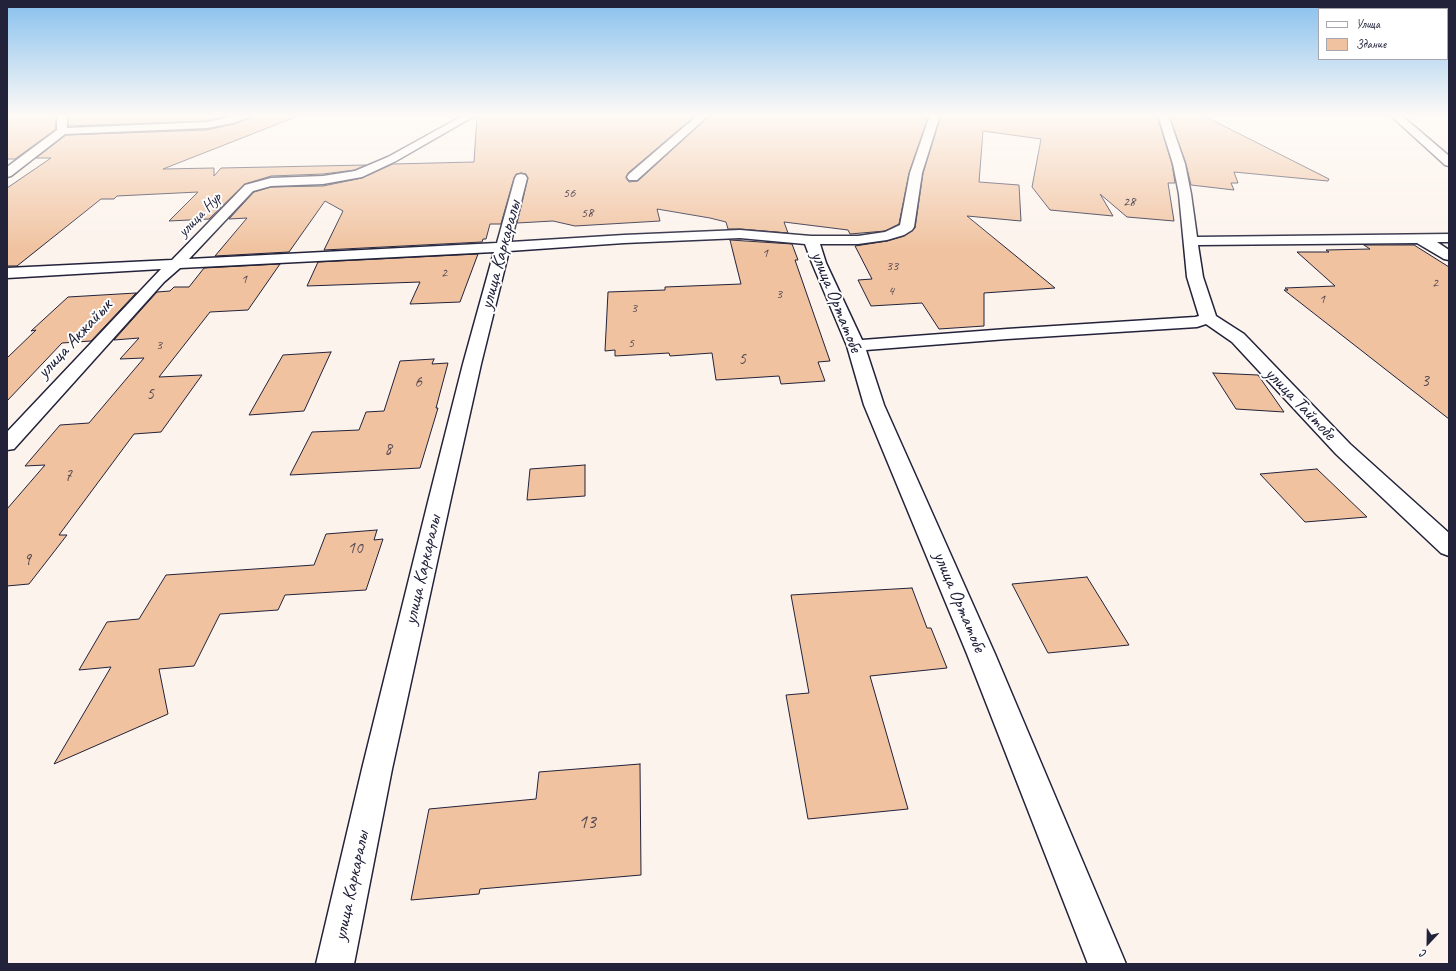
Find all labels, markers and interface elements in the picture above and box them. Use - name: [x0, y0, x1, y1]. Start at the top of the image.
- legend: [1318, 8, 1448, 60]
- text: Улица: [1356, 16, 1380, 32]
- text: Здание: [1356, 36, 1386, 52]
- house number: 56: [563, 185, 575, 201]
- street label: улица Нур: [174, 189, 226, 241]
- house number: 28: [1123, 194, 1135, 210]
- street label: улица Каркаралы: [476, 198, 526, 312]
- house number: 58: [581, 205, 593, 221]
- house number: 1: [762, 245, 768, 261]
- street label: улица Ортатобе: [805, 248, 867, 356]
- house number: 33: [886, 258, 898, 274]
- house number: 2: [441, 265, 447, 281]
- house number: 1: [241, 271, 247, 287]
- house number: 2: [1432, 275, 1438, 291]
- house number: 4: [888, 283, 894, 299]
- house number: 3: [776, 286, 782, 302]
- house number: 1: [1319, 291, 1325, 307]
- street label: улица Акжайык: [32, 294, 118, 384]
- house number: 3: [631, 300, 637, 316]
- house number: 5: [628, 335, 634, 351]
- house number: 3: [156, 337, 162, 353]
- house number: 5: [738, 350, 746, 370]
- street label: улица Тайтобе: [1260, 363, 1340, 445]
- house number: 3: [1421, 372, 1429, 392]
- house number: 6: [414, 373, 422, 393]
- house number: 5: [146, 385, 154, 405]
- house number: 8: [384, 440, 392, 460]
- house number: 7: [64, 467, 72, 487]
- street label: улица Каркаралы: [399, 513, 447, 627]
- house number: 10: [347, 539, 363, 559]
- street label: улица Ортатобе: [928, 548, 990, 656]
- house number: 9: [23, 551, 31, 571]
- house number: 13: [578, 811, 596, 835]
- street label: улица Каркаралы: [329, 829, 375, 943]
- north arrow: [1408, 923, 1448, 963]
- text: С: [1418, 947, 1429, 962]

